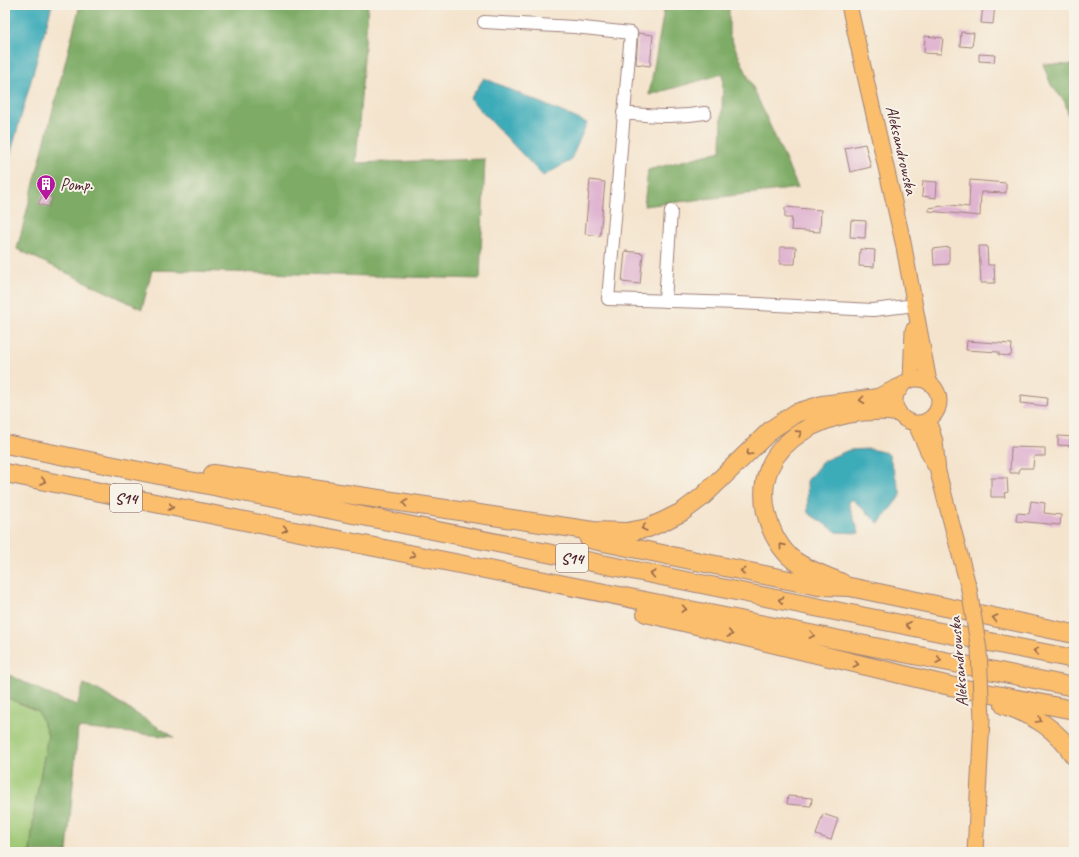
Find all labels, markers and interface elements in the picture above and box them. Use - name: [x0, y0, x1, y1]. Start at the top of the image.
- street label: Aleksandrowska: [881, 104, 922, 198]
- building icon: Pomp.: [35, 173, 57, 201]
- place label: Pomp.: [60, 174, 93, 195]
- one-way arrow: [859, 395, 865, 404]
- one-way arrow: [795, 431, 802, 438]
- one-way arrow: [746, 448, 754, 456]
- one-way arrow: [40, 477, 46, 485]
- road number: S14: [110, 484, 142, 512]
- one-way arrow: [402, 499, 408, 508]
- one-way arrow: [167, 502, 174, 510]
- one-way arrow: [641, 523, 648, 532]
- one-way arrow: [282, 525, 289, 533]
- one-way arrow: [779, 543, 786, 551]
- road number: S14: [556, 544, 588, 572]
- one-way arrow: [410, 551, 416, 559]
- one-way arrow: [739, 567, 746, 575]
- one-way arrow: [650, 571, 656, 579]
- one-way arrow: [778, 596, 784, 604]
- one-way arrow: [681, 605, 687, 613]
- street label: Aleksandrowska: [944, 614, 973, 708]
- one-way arrow: [992, 614, 998, 622]
- one-way arrow: [905, 621, 912, 630]
- one-way arrow: [727, 630, 733, 638]
- one-way arrow: [808, 630, 815, 638]
- one-way arrow: [1033, 647, 1039, 656]
- one-way arrow: [936, 656, 942, 664]
- one-way arrow: [853, 659, 860, 667]
- one-way arrow: [1035, 716, 1042, 723]

